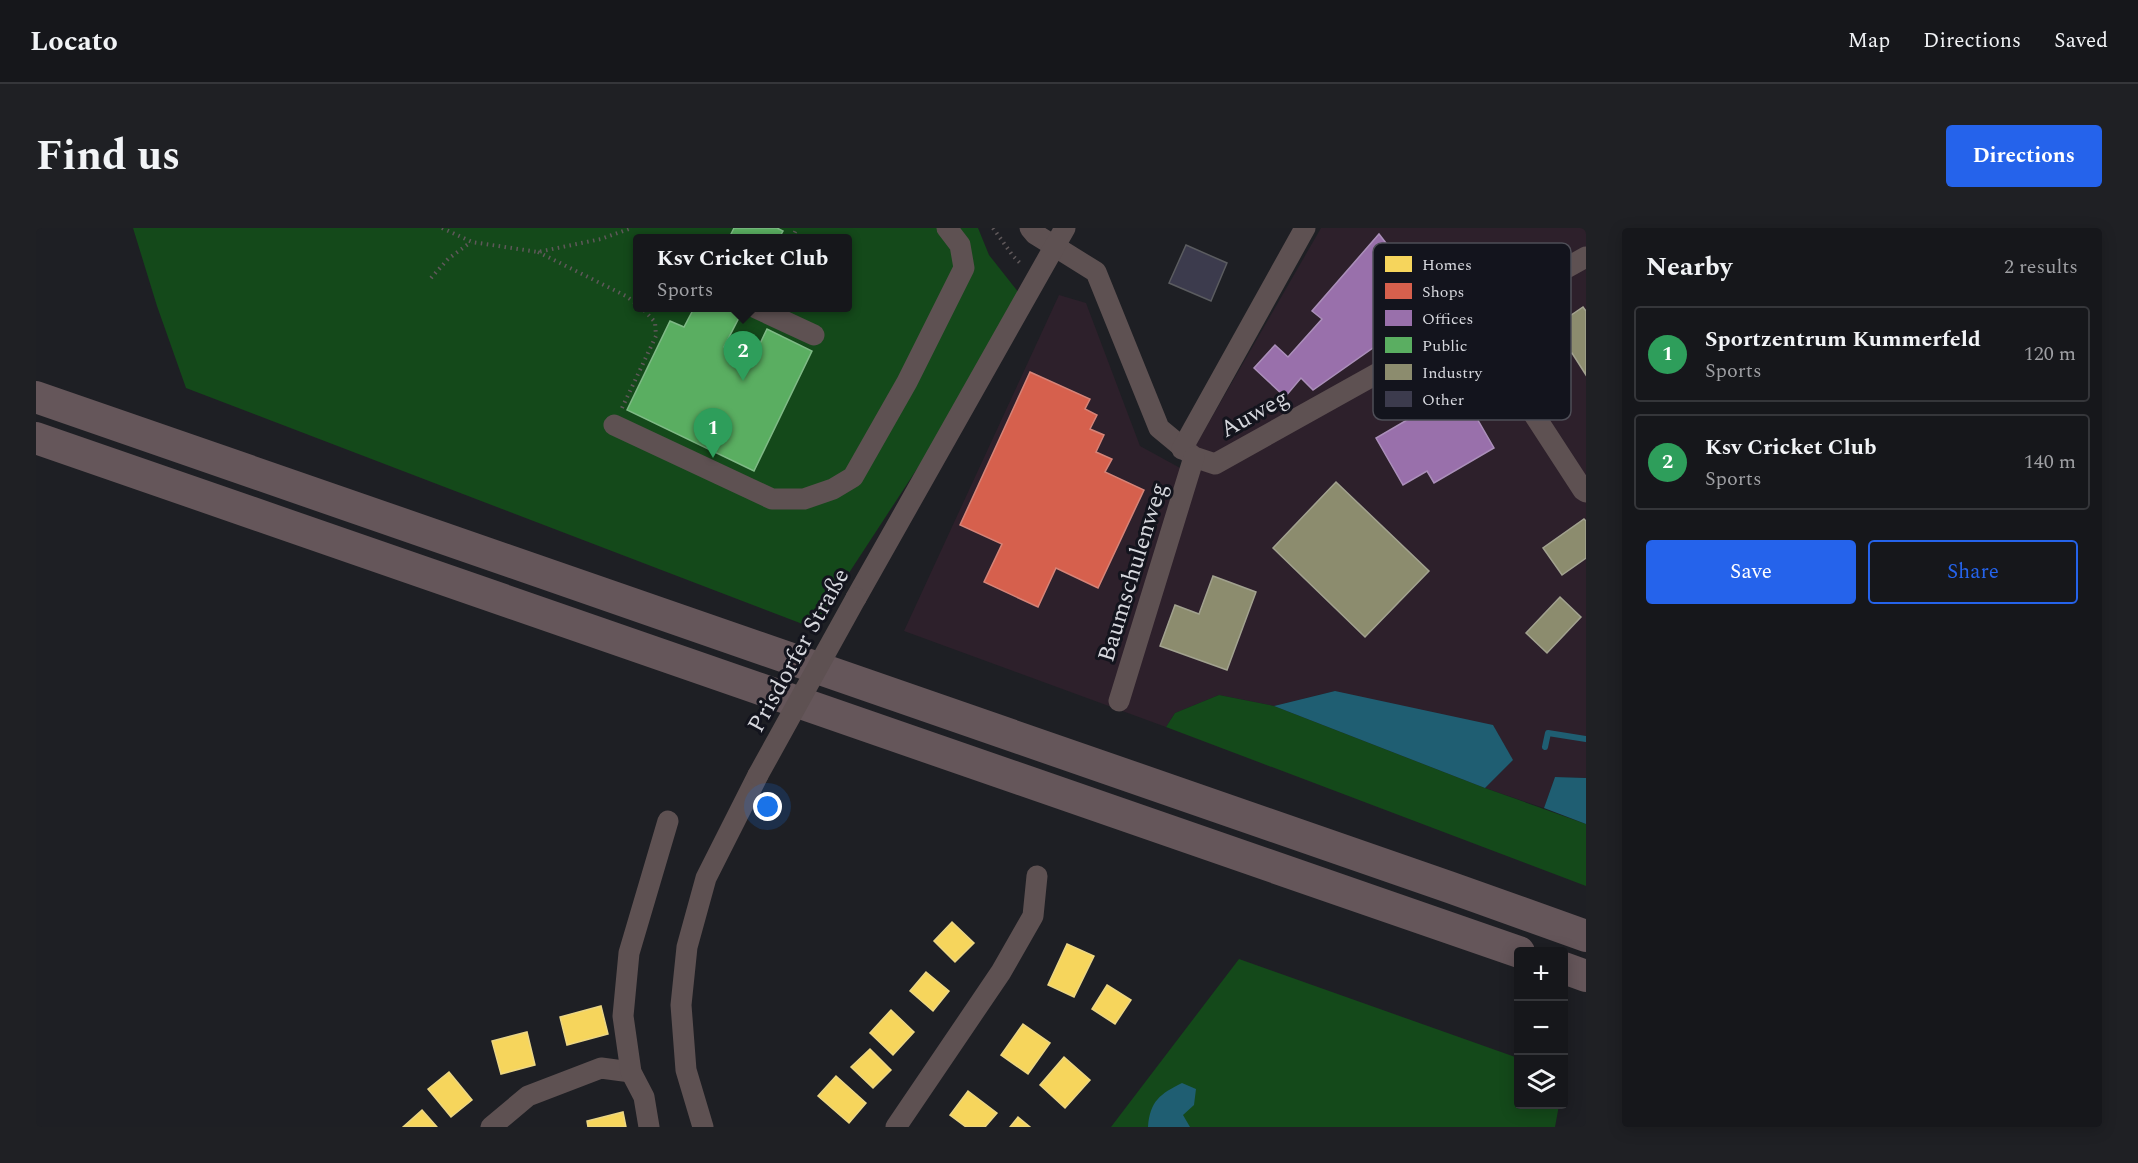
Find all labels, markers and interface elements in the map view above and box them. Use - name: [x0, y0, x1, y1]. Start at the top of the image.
- text: Locato: [30, 20, 118, 63]
- text: Map: [1848, 25, 1890, 57]
- text: Directions: [1923, 25, 2021, 57]
- text: Saved: [2054, 25, 2108, 57]
- text: Find us: [36, 125, 180, 188]
- button: Directions: [1946, 125, 2102, 187]
- popup: [633, 234, 852, 312]
- text: Ksv Cricket Club: [657, 242, 828, 275]
- legend: [1373, 243, 1571, 420]
- text: Nearby: [1646, 247, 1732, 287]
- text: 2 results: [2004, 252, 2078, 282]
- text: Homes: [1422, 253, 1472, 277]
- text: Sports: [657, 275, 713, 305]
- text: Shops: [1422, 280, 1464, 304]
- text: Offices: [1422, 307, 1473, 331]
- text: Sportzentrum Kummerfeld: [1705, 323, 1981, 356]
- pin: 2: [724, 332, 762, 381]
- text: Public: [1422, 334, 1468, 358]
- text: 1: [1662, 339, 1673, 369]
- text: 120 m: [2024, 339, 2076, 369]
- text: Sports: [1705, 356, 1762, 386]
- text: Industry: [1422, 361, 1483, 385]
- street label: Auweg: [1213, 380, 1295, 448]
- text: Other: [1422, 388, 1464, 412]
- pin: 1: [694, 408, 732, 458]
- text: Ksv Cricket Club: [1705, 431, 1876, 464]
- text: 2: [1662, 447, 1673, 477]
- text: 140 m: [2024, 447, 2076, 477]
- text: Sports: [1705, 464, 1762, 494]
- street label: Baumschulenweg: [1089, 478, 1177, 667]
- button: Save: [1646, 540, 1856, 604]
- button: Share: [1868, 540, 2078, 604]
- street label: Prisdorfer Straße: [739, 562, 859, 739]
- your location: [753, 792, 782, 821]
- map controls: [1514, 947, 1568, 1109]
- button: +: [1514, 947, 1568, 1001]
- button: −: [1514, 1001, 1568, 1055]
- button: layers: [1514, 1055, 1568, 1109]

